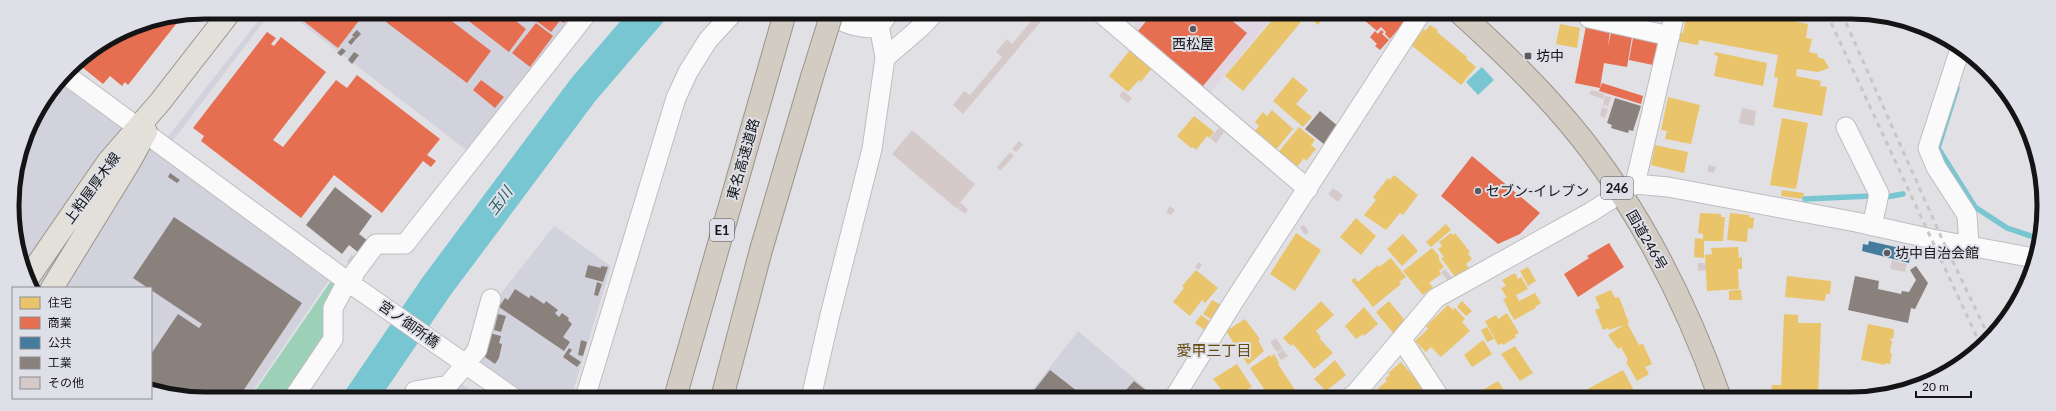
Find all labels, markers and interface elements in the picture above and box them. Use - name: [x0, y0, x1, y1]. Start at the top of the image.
- marker: 西松屋: [1188, 24, 1198, 34]
- place label: 西松屋: [1172, 35, 1214, 52]
- place label: 坊中: [1536, 47, 1564, 64]
- marker: 坊中: [1523, 51, 1533, 61]
- street label: 東名高速道路: [723, 116, 762, 202]
- street label: 上粕屋厚木線: [60, 149, 123, 227]
- road number: 246: [1601, 177, 1633, 199]
- water label: 玉川: [483, 181, 517, 218]
- place label: セブン-イレブン: [1486, 182, 1589, 199]
- marker: セブン-イレブン: [1473, 186, 1483, 196]
- street label: 国道246号: [1623, 207, 1671, 273]
- road number: E1: [710, 219, 734, 241]
- place label: 坊中自治会館: [1895, 244, 1979, 261]
- marker: 坊中自治会館: [1882, 248, 1892, 258]
- legend: [12, 287, 152, 399]
- text: 住宅: [48, 295, 72, 310]
- street label: 宮ノ御所橋: [376, 297, 443, 351]
- text: 商業: [48, 315, 72, 330]
- text: 公共: [48, 335, 72, 350]
- district label: 愛甲三丁目: [1176, 341, 1252, 359]
- text: 工業: [48, 355, 72, 370]
- scale bar: [1916, 373, 1971, 399]
- text: その他: [48, 375, 84, 390]
- text: 20 m: [1922, 379, 1949, 394]

